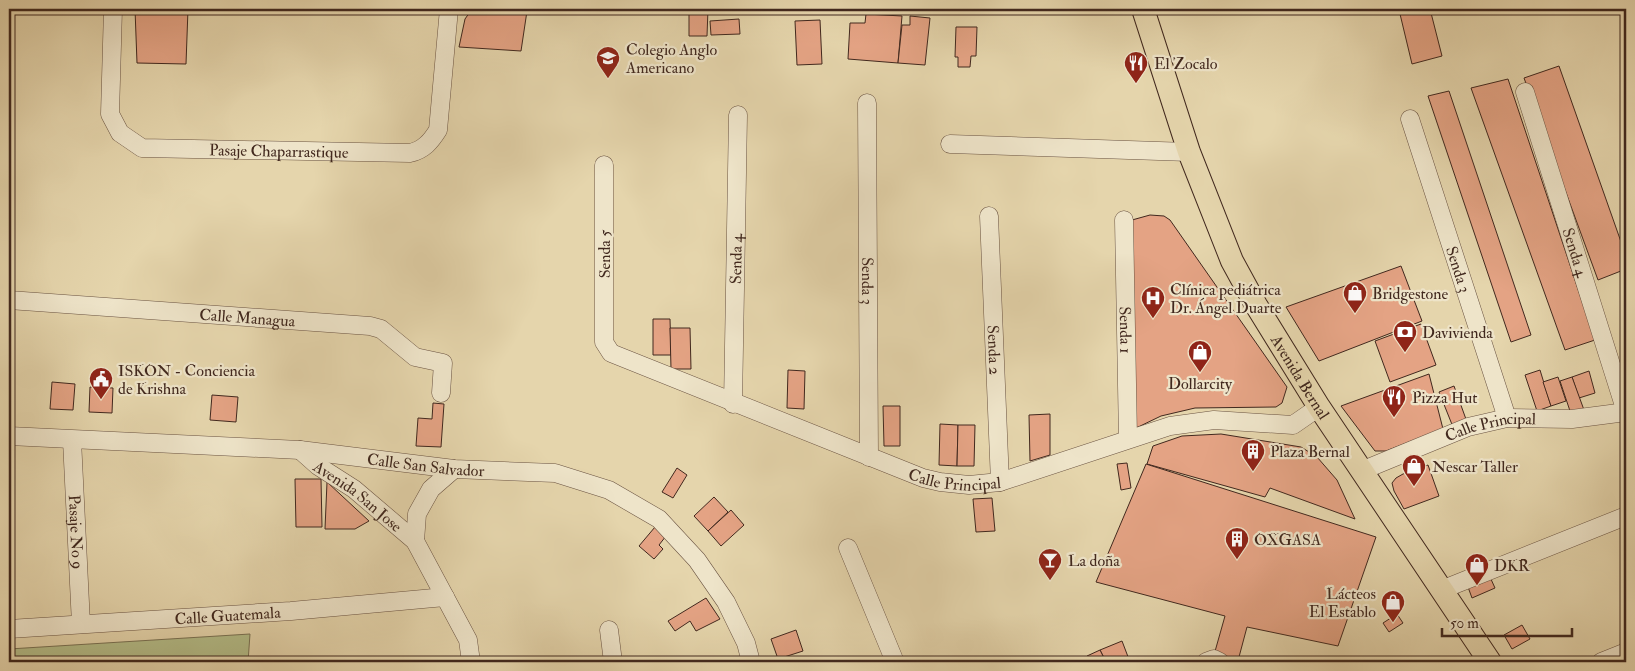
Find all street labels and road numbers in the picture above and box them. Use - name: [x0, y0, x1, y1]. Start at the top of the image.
- street label: Pasaje Chaparrastique: [209, 140, 349, 163]
- street label: Senda 4: [1558, 226, 1592, 281]
- street label: Senda 5: [595, 230, 615, 278]
- street label: Senda 4: [726, 232, 747, 284]
- street label: Senda 3: [1441, 244, 1475, 295]
- street label: Senda 3: [857, 257, 877, 305]
- street label: Calle Managua: [199, 305, 296, 332]
- street label: Senda 1: [1115, 306, 1135, 354]
- street label: Senda 2: [983, 325, 1005, 375]
- street label: Avenida Bernal: [1265, 331, 1333, 423]
- street label: Calle Principal: [1442, 409, 1536, 446]
- street label: Calle San Salvador: [366, 449, 485, 481]
- street label: Avenida San Jose: [308, 456, 406, 537]
- street label: Calle Principal: [905, 464, 1002, 496]
- street label: Pasaje No 9: [64, 494, 87, 570]
- street label: Calle Guatemala: [174, 603, 282, 629]

